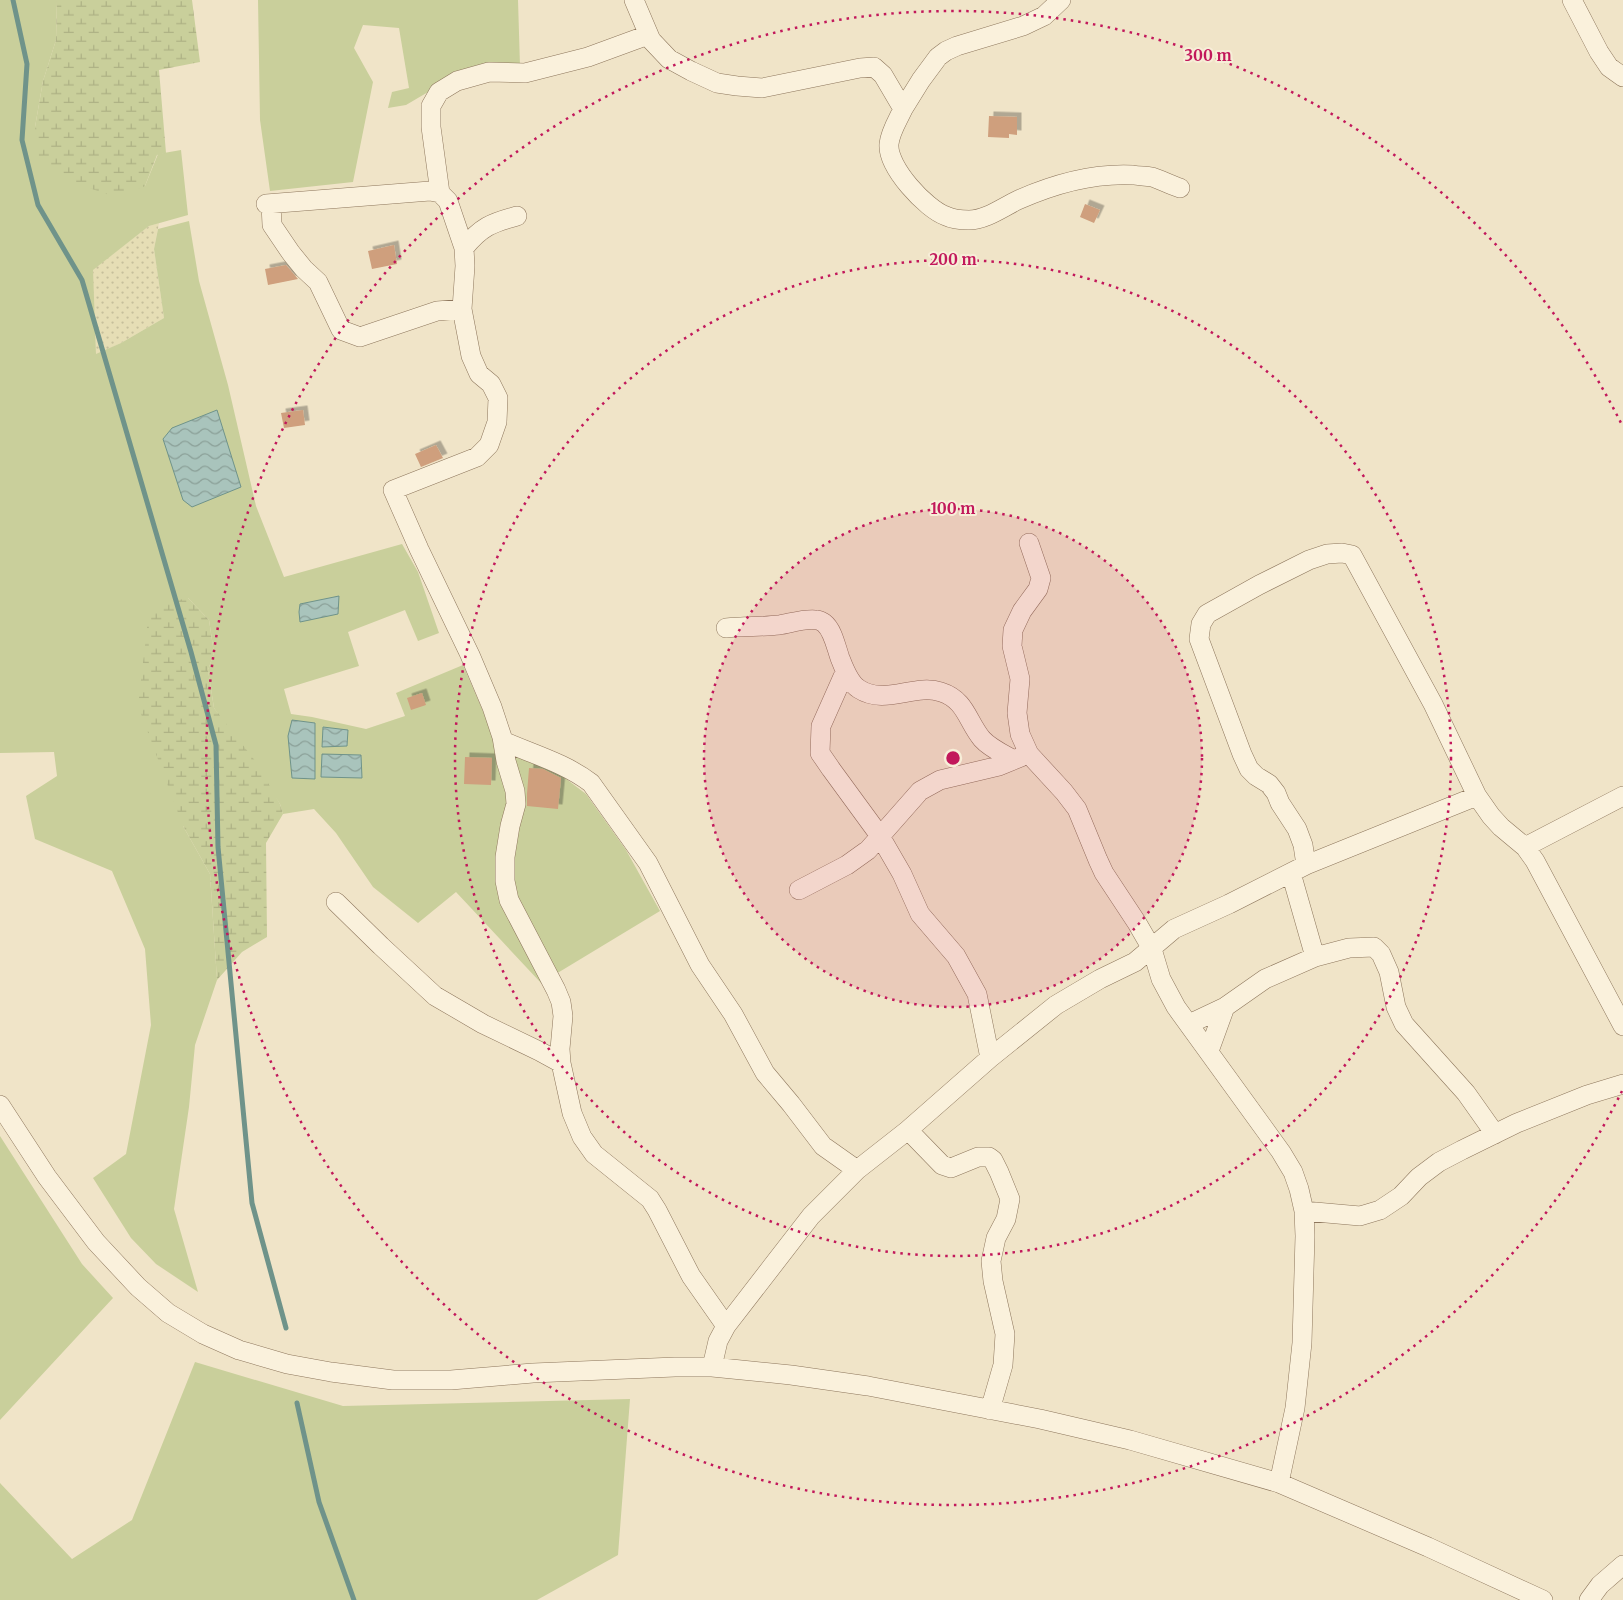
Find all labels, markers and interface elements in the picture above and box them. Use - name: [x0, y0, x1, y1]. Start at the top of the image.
- text: 300 m: [1184, 46, 1232, 65]
- text: 200 m: [929, 250, 977, 269]
- text: 100 m: [931, 499, 975, 518]
- centre of rings: [944, 749, 962, 767]

